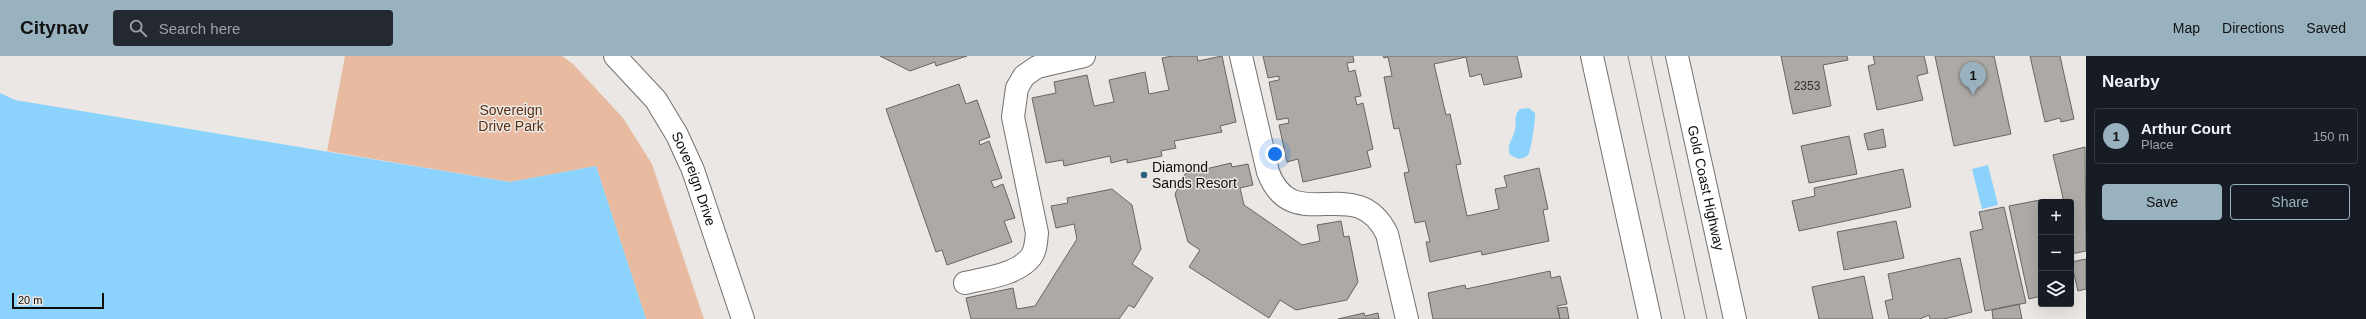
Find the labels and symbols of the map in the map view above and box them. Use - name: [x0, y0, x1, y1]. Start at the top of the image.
- pin: 1: [1960, 62, 1986, 95]
- house number: 2353: [1794, 79, 1821, 93]
- park label: Sovereign Drive Park: [478, 102, 545, 134]
- street label: Gold Coast Highway: [1685, 124, 1728, 252]
- street label: Sovereign Drive: [669, 129, 719, 228]
- your location: [1265, 144, 1285, 164]
- place label: Diamond Sands Resort: [1152, 159, 1237, 191]
- marker: Diamond Sands Resort: [1139, 170, 1149, 180]
- scale bar: [12, 291, 104, 310]

